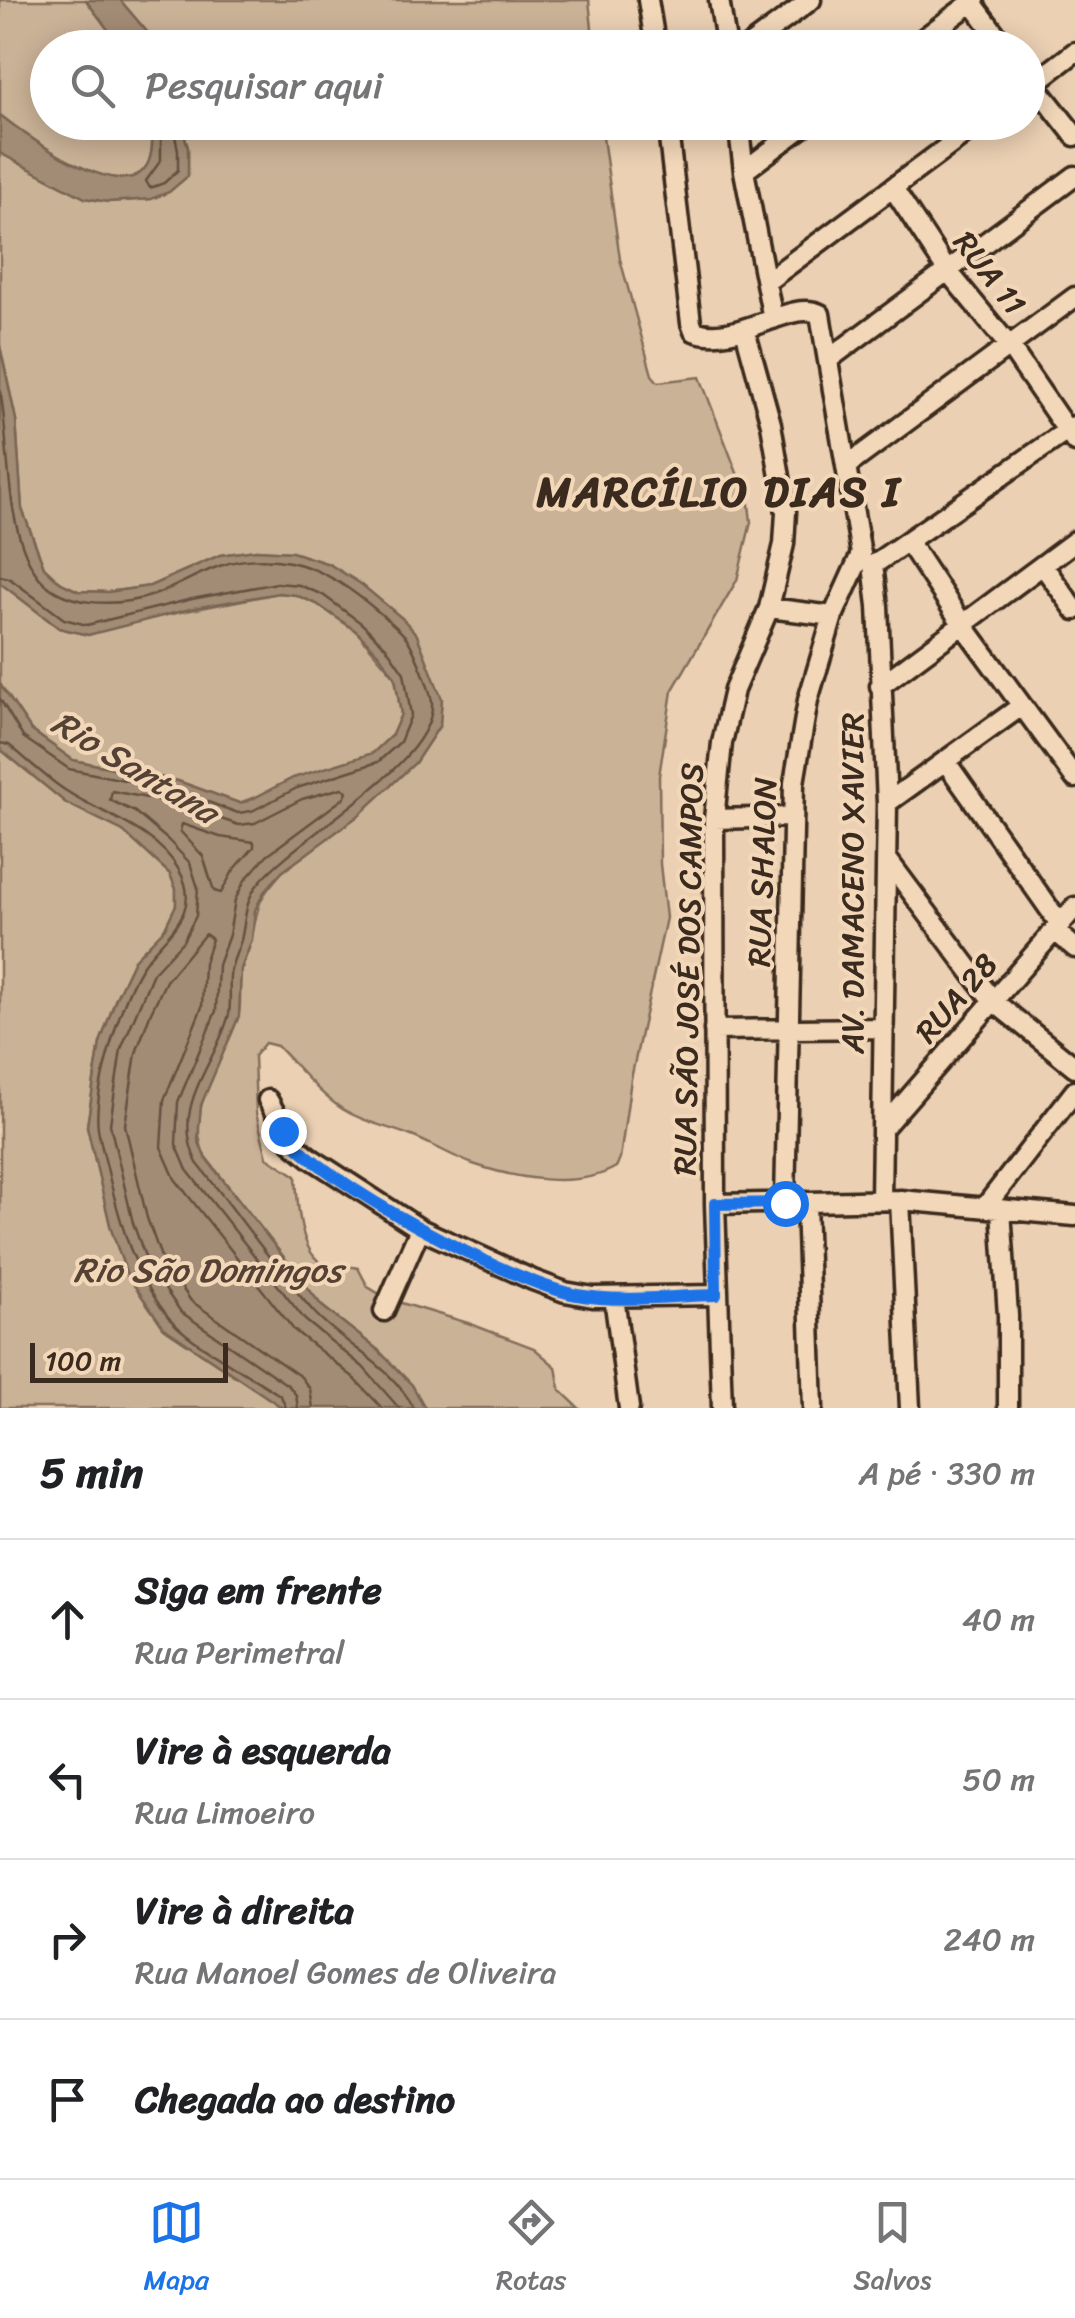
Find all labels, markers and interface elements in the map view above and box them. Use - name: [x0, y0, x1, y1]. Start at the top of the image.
- search box: [30, 30, 1045, 140]
- text: Pesquisar aqui: [145, 52, 383, 119]
- icon: search: [65, 58, 120, 113]
- street label: RUA 11: [938, 218, 1041, 329]
- district label: MARCÍLIO DIAS I: [535, 455, 902, 529]
- water label: Rio Santana: [39, 693, 234, 844]
- street label: AV. DAMACENO XAVIER: [824, 712, 881, 1055]
- street label: RUA SÃO JOSÉ DOS CAMPOS: [656, 762, 721, 1176]
- street label: RUA SHALON: [731, 776, 794, 968]
- street label: RUA 28: [900, 940, 1013, 1057]
- route end: [261, 1109, 307, 1155]
- route start: [763, 1181, 809, 1227]
- water label: Rio São Domingos: [74, 1239, 347, 1301]
- text: 100 m: [45, 1336, 121, 1385]
- scale bar: [30, 1338, 228, 1382]
- text: 5 min: [40, 1436, 143, 1510]
- text: A pé · 330 m: [859, 1445, 1035, 1502]
- text: Siga em frente: [135, 1557, 382, 1624]
- text: 40 m: [962, 1591, 1035, 1648]
- icon: ahead: [40, 1592, 95, 1647]
- text: Rua Perimetral: [135, 1624, 344, 1681]
- text: Vire à esquerda: [135, 1717, 391, 1784]
- text: 50 m: [962, 1751, 1035, 1808]
- icon: left: [40, 1752, 95, 1807]
- text: Rua Limoeiro: [135, 1784, 315, 1841]
- text: Vire à direita: [135, 1877, 354, 1944]
- text: 240 m: [943, 1911, 1035, 1968]
- icon: right: [40, 1912, 95, 1967]
- text: Rua Manoel Gomes de Oliveira: [135, 1944, 556, 2001]
- text: Chegada ao destino: [135, 2066, 455, 2133]
- icon: arrive: [40, 2072, 95, 2127]
- tab: Mapa: [143, 2195, 209, 2304]
- tab: Rotas: [496, 2195, 566, 2304]
- tab: Salvos: [853, 2195, 932, 2304]

